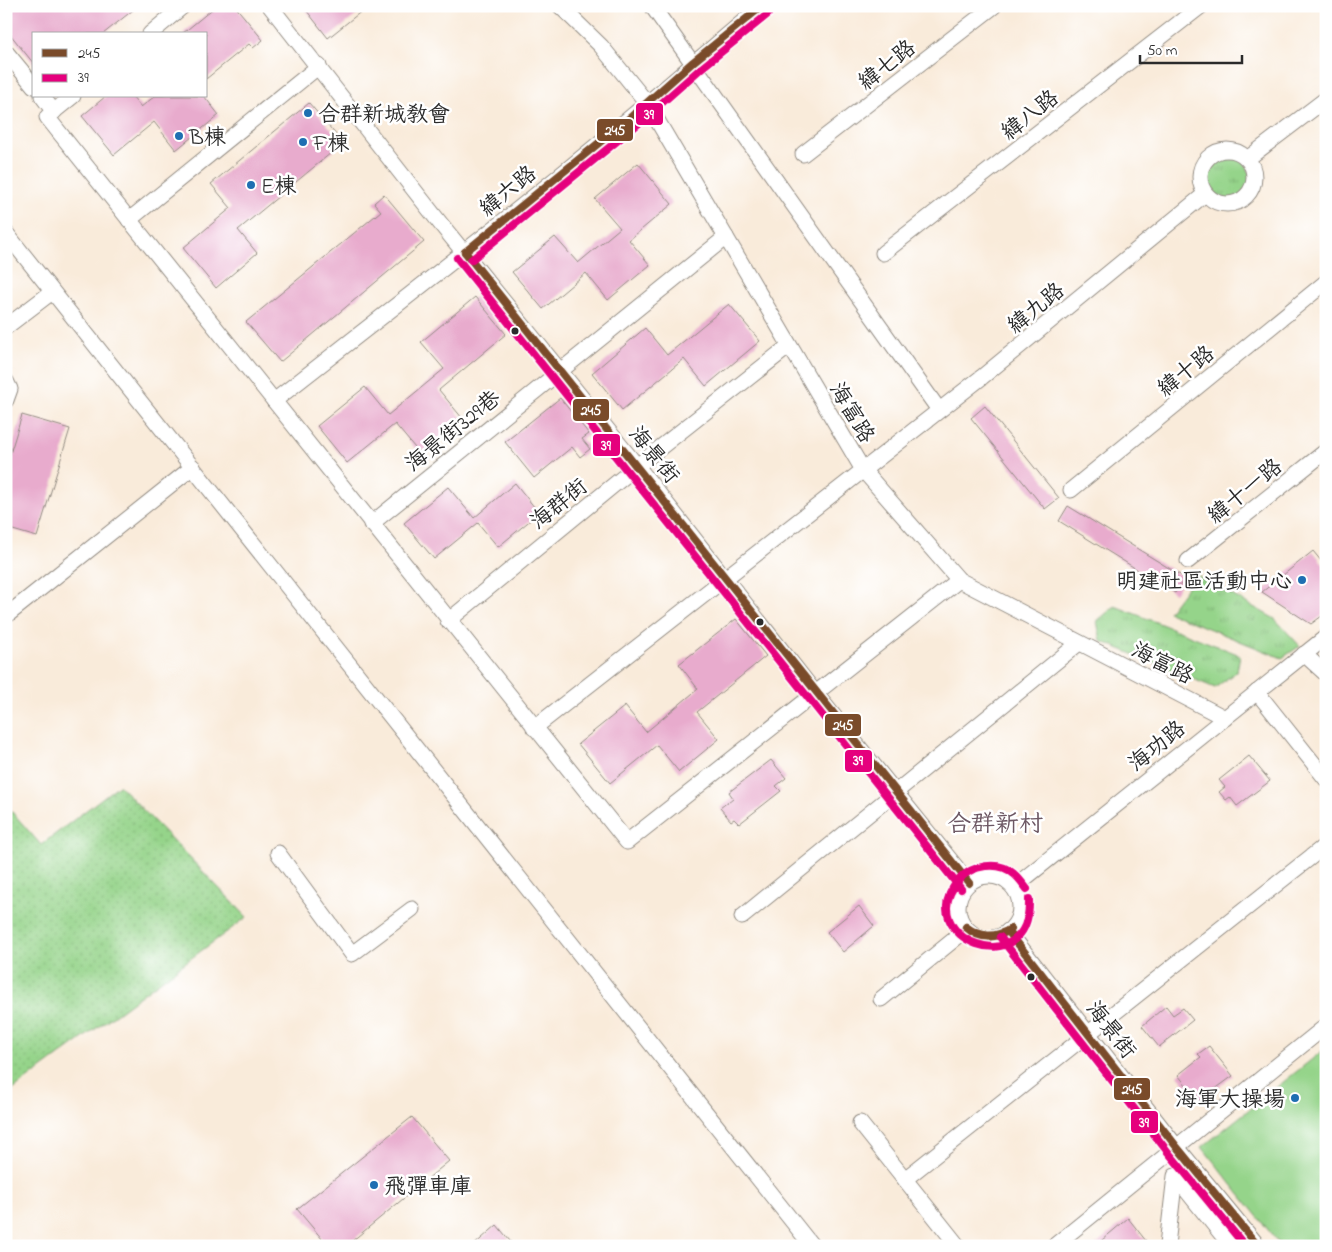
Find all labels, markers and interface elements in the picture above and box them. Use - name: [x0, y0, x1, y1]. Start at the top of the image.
- legend: [32, 32, 208, 98]
- scale bar: [1140, 32, 1242, 64]
- street label: 緯七路: [852, 33, 924, 99]
- text: 50 m: [1147, 40, 1178, 62]
- text: 245: [78, 43, 101, 65]
- text: 39: [78, 67, 89, 89]
- street label: 緯八路: [995, 83, 1067, 149]
- place label: 合群新城教會: [318, 100, 450, 132]
- line badge: 39: [635, 102, 664, 126]
- text: 39: [643, 105, 655, 126]
- marker: 合群新城教會: [302, 107, 314, 119]
- line badge: 245: [596, 118, 634, 142]
- text: 245: [604, 121, 625, 142]
- place label: B棟: [188, 123, 226, 155]
- place label: F棟: [312, 129, 349, 161]
- marker: B棟: [173, 130, 185, 142]
- marker: F棟: [297, 136, 309, 148]
- street label: 緯六路: [473, 159, 545, 226]
- place label: E棟: [261, 172, 296, 204]
- marker: E棟: [245, 179, 257, 191]
- street label: 緯九路: [1001, 276, 1073, 343]
- unlabelled marker: [510, 326, 520, 336]
- street label: 緯十路: [1151, 339, 1223, 406]
- street label: 海富路: [820, 377, 881, 450]
- street label: 海景街329巷: [399, 384, 509, 481]
- line badge: 245: [572, 398, 610, 422]
- text: 245: [580, 401, 601, 422]
- street label: 海景街: [619, 420, 686, 492]
- line badge: 39: [592, 433, 621, 457]
- text: 39: [600, 436, 612, 457]
- street label: 緯十一路: [1202, 452, 1290, 532]
- street label: 海群街: [524, 472, 596, 539]
- place label: 明建社區活動中心: [1116, 567, 1292, 599]
- marker: 明建社區活動中心: [1296, 574, 1308, 586]
- unlabelled marker: [755, 617, 765, 627]
- street label: 海富路: [1125, 635, 1198, 694]
- line badge: 245: [824, 713, 862, 737]
- street label: 海功路: [1122, 714, 1194, 781]
- text: 245: [832, 716, 853, 737]
- line badge: 39: [844, 749, 873, 773]
- text: 39: [852, 751, 864, 772]
- district label: 合群新村: [947, 808, 1043, 843]
- unlabelled marker: [1026, 972, 1036, 982]
- street label: 海景街: [1077, 995, 1143, 1067]
- line badge: 245: [1113, 1077, 1151, 1101]
- text: 245: [1121, 1080, 1142, 1101]
- place label: 海軍大操場: [1175, 1085, 1285, 1117]
- marker: 海軍大操場: [1289, 1092, 1301, 1104]
- line badge: 39: [1130, 1110, 1159, 1134]
- text: 39: [1138, 1113, 1150, 1134]
- place label: 飛彈車庫: [384, 1172, 472, 1204]
- marker: 飛彈車庫: [368, 1179, 380, 1191]

